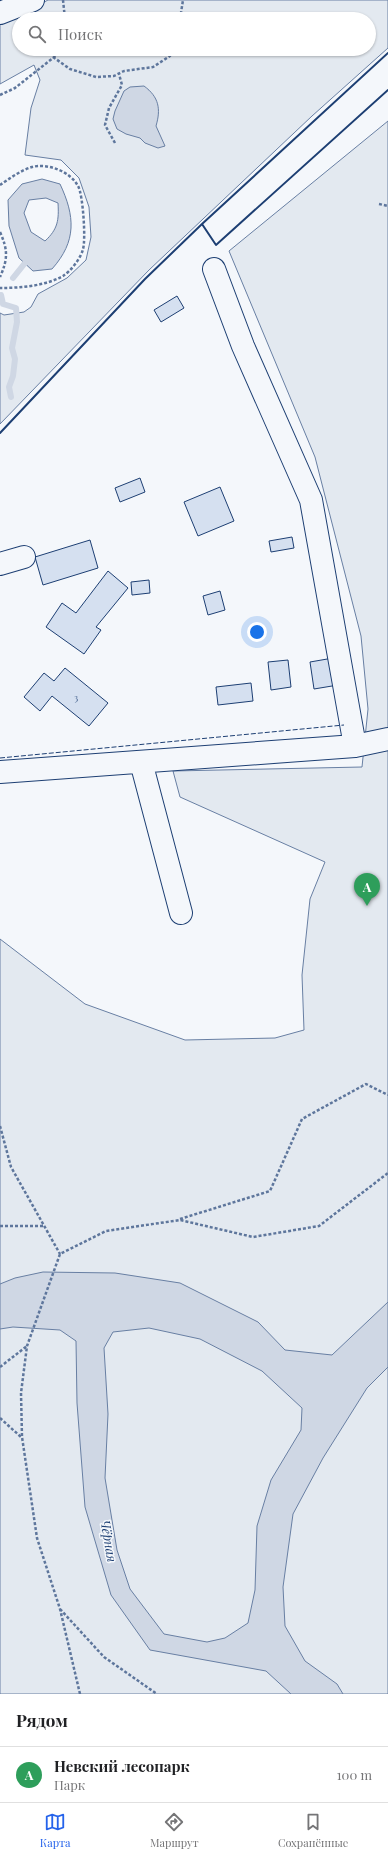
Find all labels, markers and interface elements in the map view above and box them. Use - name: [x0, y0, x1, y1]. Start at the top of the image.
- search box: [12, 12, 376, 56]
- icon: search: [26, 23, 48, 45]
- text: Поиск: [58, 24, 103, 44]
- your location: [247, 622, 267, 642]
- house number: 3: [74, 690, 79, 704]
- pin: A: [354, 873, 380, 906]
- water label: Чёрная: [97, 1519, 122, 1563]
- text: Рядом: [16, 1709, 68, 1731]
- text: Невский лесопарк: [54, 1756, 190, 1776]
- text: A: [25, 1766, 33, 1783]
- text: 100 m: [337, 1766, 372, 1783]
- text: Парк: [54, 1776, 85, 1793]
- tab: Карта: [40, 1811, 71, 1850]
- tab: Маршрут: [150, 1811, 199, 1850]
- tab: Сохранённые: [278, 1811, 348, 1850]

